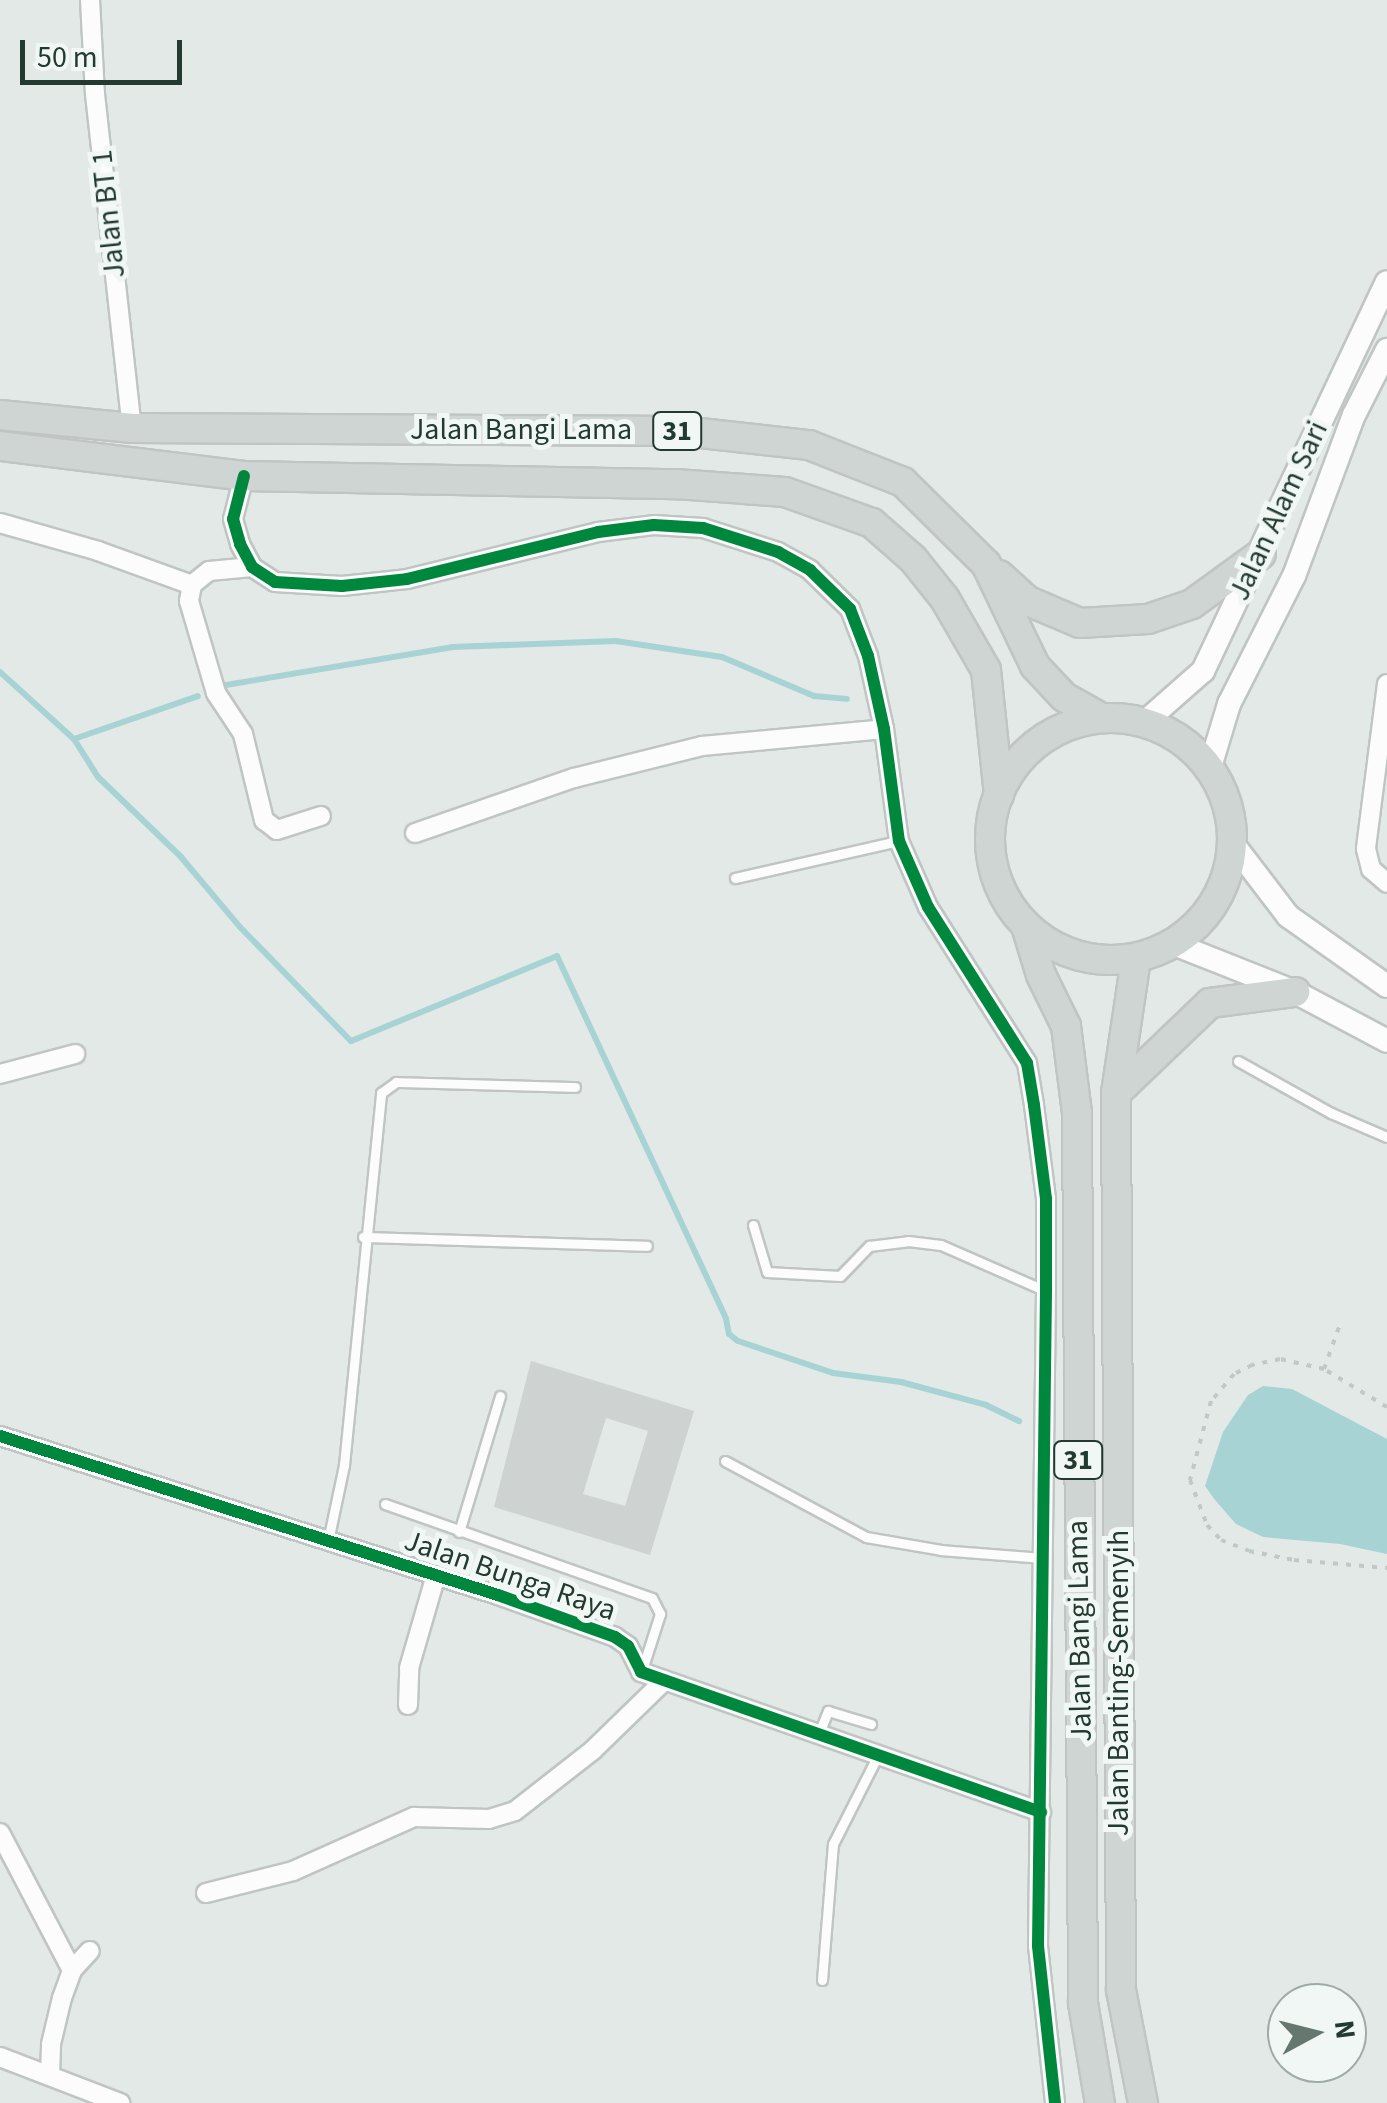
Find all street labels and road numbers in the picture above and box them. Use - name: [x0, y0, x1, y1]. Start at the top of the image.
- street label: Jalan BT 1: [84, 148, 134, 280]
- road number: 31: [652, 408, 702, 454]
- street label: Jalan Bangi Lama: [410, 412, 632, 448]
- street label: Jalan Alam Sari: [1222, 416, 1336, 606]
- road number: 31: [1053, 1437, 1103, 1483]
- street label: Jalan Bangi Lama: [1060, 1520, 1100, 1742]
- street label: Jalan Bunga Raya: [399, 1523, 621, 1629]
- street label: Jalan Banting-Semenyih: [1101, 1530, 1137, 1836]

